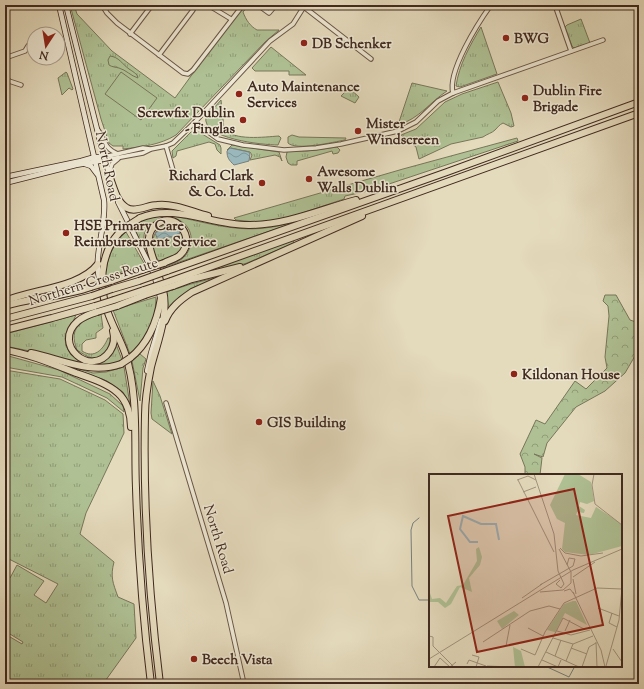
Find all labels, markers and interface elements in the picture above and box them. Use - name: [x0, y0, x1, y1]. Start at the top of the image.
- north arrow: [26, 26, 66, 66]
- place label: BWG: [514, 30, 550, 50]
- marker: BWG: [501, 33, 511, 43]
- place label: DB Schenker: [312, 35, 392, 55]
- marker: DB Schenker: [299, 38, 309, 48]
- text: N: [38, 46, 51, 64]
- place label: Auto Maintenance Services: [247, 78, 360, 114]
- place label: Dublin Fire Brigade: [533, 82, 602, 118]
- marker: Auto Maintenance Services: [234, 89, 244, 99]
- marker: Dublin Fire Brigade: [520, 93, 530, 103]
- place label: Screwfix Dublin - Finglas: [137, 104, 236, 140]
- marker: Screwfix Dublin - Finglas: [238, 115, 248, 125]
- place label: Mister Windscreen: [366, 115, 440, 151]
- marker: Mister Windscreen: [353, 126, 363, 136]
- street label: North Road: [89, 129, 123, 203]
- place label: Awesome Walls Dublin: [317, 163, 398, 199]
- place label: Richard Clark & Co. Ltd.: [169, 167, 254, 203]
- marker: Awesome Walls Dublin: [304, 174, 314, 184]
- marker: Richard Clark & Co. Ltd.: [257, 178, 267, 188]
- place label: HSE Primary Care Reimbursement Service: [74, 217, 217, 253]
- marker: HSE Primary Care Reimbursement Service: [61, 228, 71, 238]
- street label: Northern Cross Route: [26, 254, 161, 312]
- place label: Kildonan House: [522, 366, 621, 386]
- marker: Kildonan House: [509, 369, 519, 379]
- place label: GIS Building: [267, 414, 346, 434]
- marker: GIS Building: [254, 417, 264, 427]
- inset map: [429, 474, 622, 667]
- street label: North Road: [197, 503, 237, 577]
- place label: Beech Vista: [202, 651, 273, 671]
- marker: Beech Vista: [189, 654, 199, 664]

